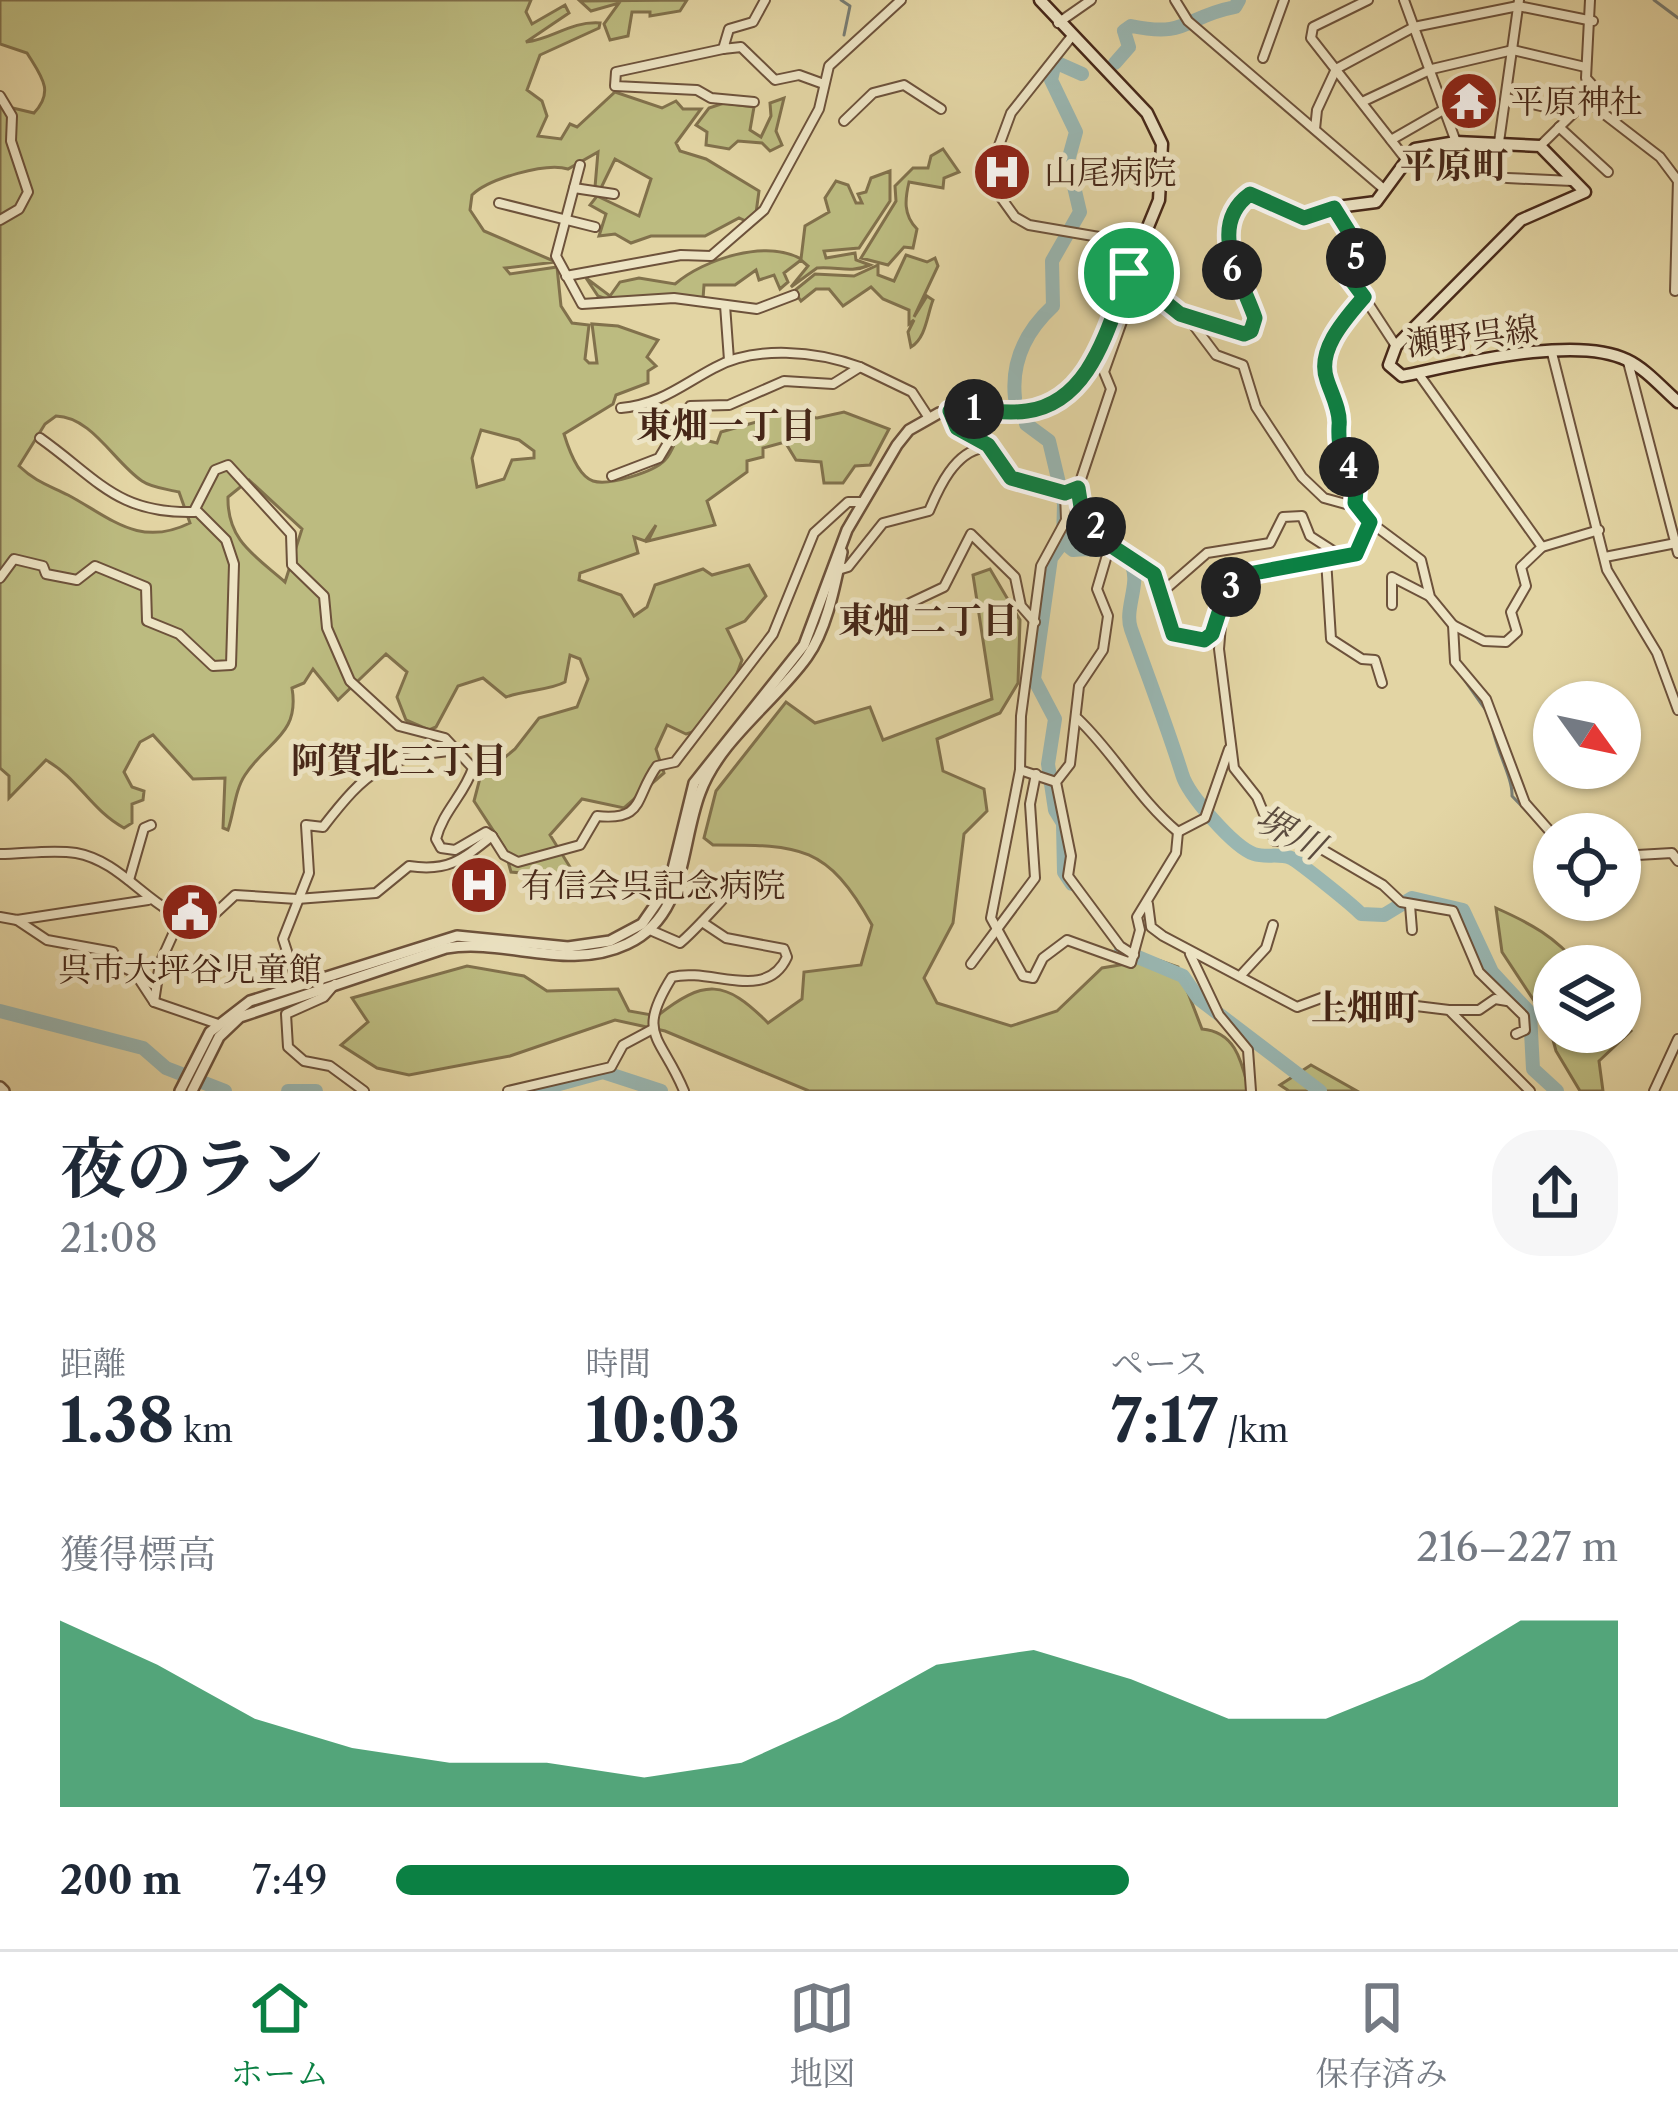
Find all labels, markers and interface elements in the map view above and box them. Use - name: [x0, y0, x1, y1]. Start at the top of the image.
- temple icon: 平原神社: [1438, 70, 1500, 132]
- place label: 平原神社: [1511, 81, 1643, 122]
- hospital icon: 山尾病院: [971, 141, 1033, 203]
- district label: 平原町: [1400, 143, 1508, 187]
- place label: 山尾病院: [1044, 152, 1176, 193]
- pin: [1078, 222, 1180, 324]
- pin: 5: [1326, 228, 1386, 288]
- text: 5: [1347, 237, 1365, 278]
- icon: arrive: [1096, 240, 1162, 306]
- pin: 6: [1202, 240, 1262, 300]
- text: 6: [1222, 249, 1242, 290]
- street label: 瀬野呉線: [1404, 308, 1540, 364]
- pin: 1: [944, 379, 1004, 439]
- text: 1: [967, 388, 981, 429]
- district label: 東畑一丁目: [636, 403, 816, 447]
- pin: 4: [1319, 437, 1379, 497]
- text: 4: [1339, 446, 1359, 487]
- pin: 2: [1066, 497, 1126, 557]
- text: 2: [1086, 506, 1106, 547]
- pin: 3: [1201, 557, 1261, 617]
- text: 3: [1222, 566, 1240, 607]
- district label: 東畑二丁目: [838, 598, 1018, 642]
- north arrow: [1533, 681, 1641, 789]
- map controls: [1533, 681, 1641, 1053]
- district label: 阿賀北三丁目: [291, 738, 507, 782]
- water label: 堺川: [1248, 796, 1336, 870]
- button: locate: [1533, 813, 1641, 921]
- hospital icon: 有信会呉記念病院: [448, 854, 510, 916]
- place label: 有信会呉記念病院: [521, 865, 785, 906]
- public building icon: 呉市大坪谷児童館: [159, 881, 221, 943]
- button: layers: [1533, 945, 1641, 1053]
- place label: 呉市大坪谷児童館: [58, 949, 322, 990]
- district label: 上畑町: [1311, 985, 1419, 1029]
- text: 夜のラン: [60, 1128, 324, 1209]
- button: share: [1492, 1130, 1618, 1256]
- text: 21:08: [60, 1214, 158, 1262]
- text: 距離: [60, 1343, 126, 1384]
- text: 時間: [585, 1343, 651, 1384]
- text: ペース: [1111, 1343, 1208, 1384]
- text: 1.38: [60, 1384, 174, 1458]
- text: 10:03: [585, 1384, 740, 1458]
- text: 7:17: [1111, 1384, 1218, 1458]
- text: km: [174, 1410, 233, 1451]
- text: /km: [1218, 1410, 1289, 1451]
- text: 216–227 m: [1417, 1523, 1618, 1571]
- text: 獲得標高: [60, 1530, 216, 1578]
- text: 200 m: [60, 1856, 181, 1904]
- text: 7:49: [252, 1856, 328, 1904]
- tab: ホーム: [230, 1975, 329, 2094]
- tab: 地図: [789, 1975, 855, 2094]
- tab: 保存済み: [1316, 1975, 1448, 2094]

